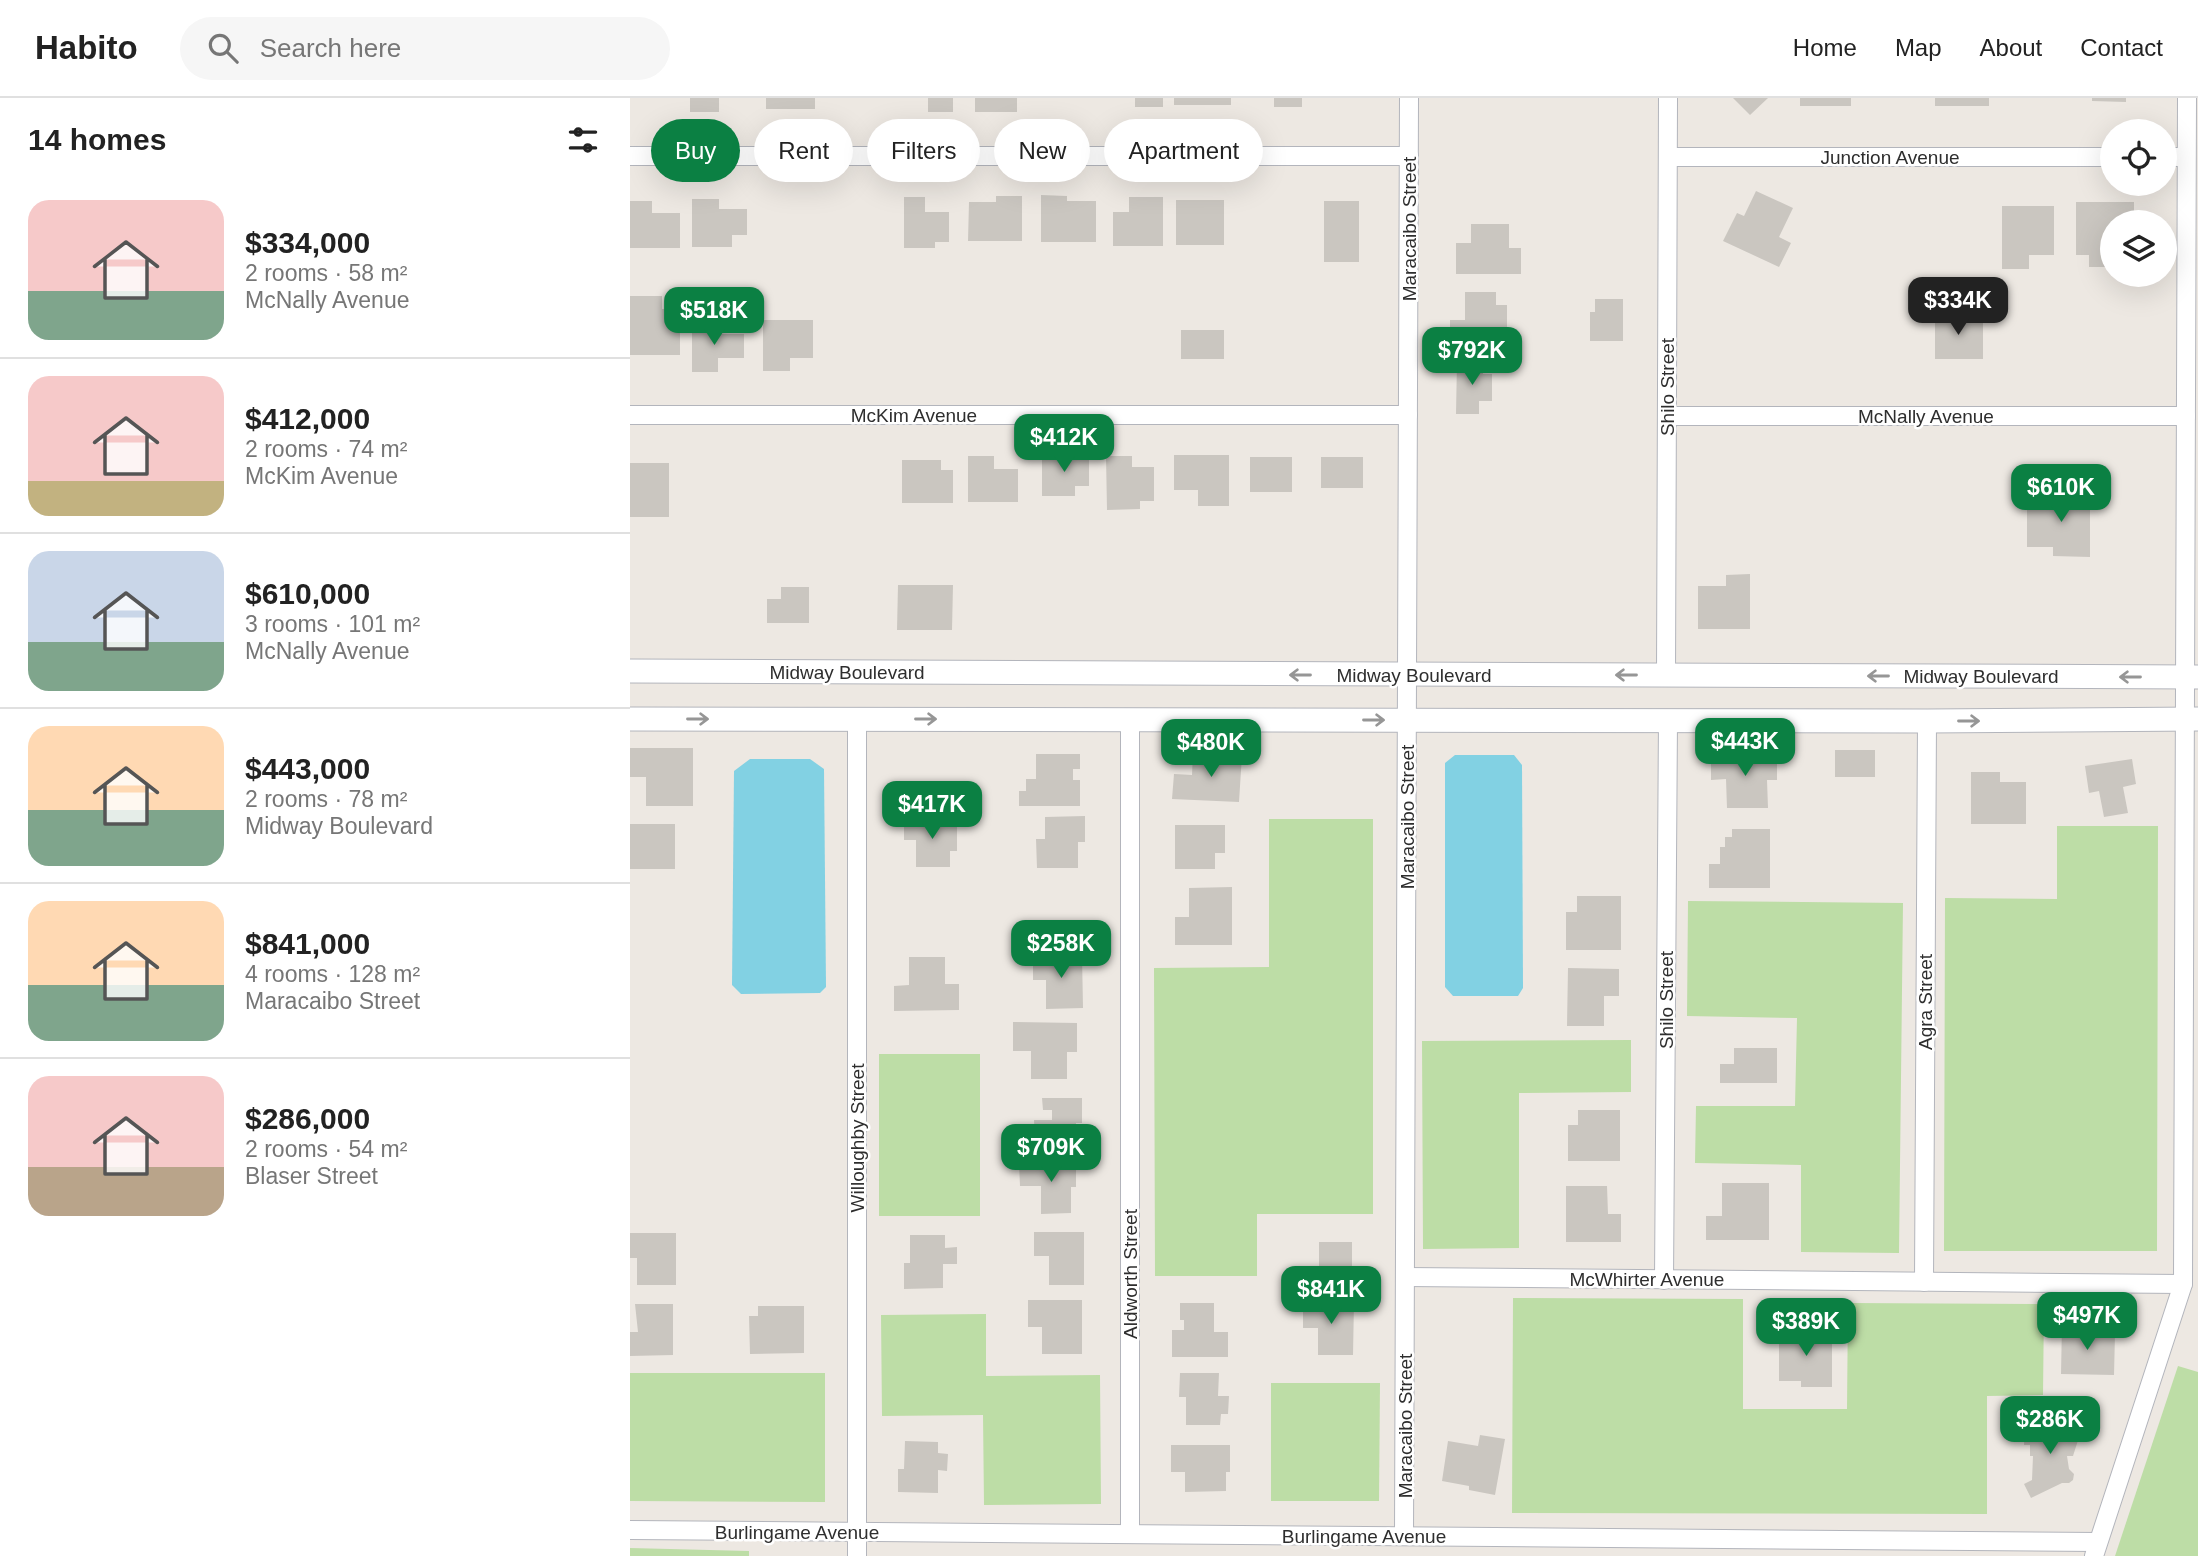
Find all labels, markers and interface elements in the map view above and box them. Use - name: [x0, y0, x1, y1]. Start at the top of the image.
- search box: [180, 17, 670, 80]
- text: Habito: [35, 29, 138, 66]
- icon: search: [204, 29, 242, 67]
- text: Search here: [260, 33, 401, 63]
- text: Home: [1793, 34, 1857, 61]
- text: Map: [1895, 34, 1942, 61]
- text: About: [1980, 34, 2042, 61]
- text: Contact: [2080, 34, 2163, 61]
- chip: Buy: [651, 119, 740, 182]
- chip: Rent: [754, 119, 853, 182]
- chip: Filters: [867, 119, 980, 182]
- chip: New: [994, 119, 1090, 182]
- chip: Apartment: [1104, 119, 1263, 182]
- map controls: [2100, 119, 2177, 287]
- button: locate: [2100, 119, 2177, 196]
- icon: filters: [564, 121, 602, 159]
- text: 14 homes: [28, 123, 166, 156]
- street label: Junction Avenue: [1820, 147, 1960, 168]
- street label: Maracaibo Street: [1399, 156, 1420, 301]
- button: layers: [2100, 210, 2177, 287]
- text: $334,000: [245, 226, 370, 259]
- icon: home: [84, 228, 168, 312]
- text: 2 rooms · 58 m²: [245, 260, 407, 286]
- pin: $334K: [1909, 278, 2007, 337]
- text: McNally Avenue: [245, 287, 410, 313]
- text: $334K: [1924, 287, 1992, 313]
- pin: $518K: [665, 288, 763, 347]
- text: $518K: [680, 297, 748, 323]
- pin: $792K: [1423, 328, 1521, 387]
- text: $792K: [1438, 337, 1506, 363]
- street label: Shilo Street: [1657, 337, 1678, 436]
- text: $412,000: [245, 402, 370, 435]
- icon: home: [84, 404, 168, 488]
- street label: McKim Avenue: [851, 405, 977, 426]
- street label: McNally Avenue: [1858, 406, 1994, 427]
- pin: $412K: [1015, 414, 1113, 474]
- text: $412K: [1030, 424, 1098, 450]
- text: 2 rooms · 74 m²: [245, 436, 407, 462]
- text: McKim Avenue: [245, 463, 398, 489]
- pin: $610K: [2012, 464, 2110, 524]
- text: $610K: [2027, 474, 2095, 500]
- text: $610,000: [245, 577, 370, 610]
- icon: home: [84, 579, 168, 663]
- text: 3 rooms · 101 m²: [245, 611, 420, 637]
- text: McNally Avenue: [245, 638, 410, 664]
- street label: Midway Boulevard: [769, 662, 925, 683]
- street label: Midway Boulevard: [1336, 665, 1492, 686]
- street label: Midway Boulevard: [1903, 666, 2059, 687]
- one-way arrow: [1289, 668, 1312, 682]
- one-way arrow: [1615, 668, 1638, 682]
- one-way arrow: [1867, 669, 1890, 683]
- one-way arrow: [2119, 670, 2142, 684]
- one-way arrow: [686, 712, 709, 726]
- one-way arrow: [914, 712, 937, 726]
- one-way arrow: [1362, 713, 1385, 727]
- one-way arrow: [1957, 714, 1980, 728]
- pin: $443K: [1696, 718, 1794, 778]
- pin: $480K: [1162, 720, 1260, 779]
- text: $443K: [1711, 728, 1779, 754]
- text: $480K: [1177, 729, 1245, 755]
- street label: Maracaibo Street: [1397, 744, 1418, 889]
- text: $443,000: [245, 752, 370, 785]
- icon: home: [84, 754, 168, 838]
- pin: $417K: [883, 782, 981, 841]
- text: 2 rooms · 78 m²: [245, 786, 407, 812]
- text: $417K: [898, 791, 966, 817]
- text: Midway Boulevard: [245, 813, 433, 839]
- pin: $258K: [1012, 920, 1110, 980]
- text: $841,000: [245, 927, 370, 960]
- icon: home: [84, 929, 168, 1013]
- text: $258K: [1027, 930, 1095, 956]
- street label: Shilo Street: [1656, 950, 1677, 1049]
- street label: Agra Street: [1915, 953, 1936, 1050]
- text: 4 rooms · 128 m²: [245, 961, 420, 987]
- text: Maracaibo Street: [245, 988, 420, 1014]
- street label: Willoughby Street: [847, 1063, 868, 1212]
- text: $286,000: [245, 1102, 370, 1135]
- icon: home: [84, 1104, 168, 1188]
- pin: $709K: [1002, 1124, 1100, 1184]
- text: $709K: [1017, 1134, 1085, 1160]
- text: 2 rooms · 54 m²: [245, 1136, 407, 1162]
- text: Blaser Street: [245, 1163, 378, 1189]
- street label: Aldworth Street: [1120, 1208, 1141, 1339]
- pin: $841K: [1282, 1266, 1380, 1326]
- street label: McWhirter Avenue: [1570, 1269, 1724, 1290]
- text: $841K: [1297, 1276, 1365, 1302]
- pin: $497K: [2038, 1292, 2136, 1352]
- pin: $389K: [1757, 1298, 1855, 1358]
- text: $497K: [2053, 1302, 2121, 1328]
- text: $389K: [1772, 1308, 1840, 1334]
- street label: Maracaibo Street: [1395, 1353, 1416, 1498]
- pin: $286K: [2001, 1396, 2099, 1456]
- text: $286K: [2016, 1406, 2084, 1432]
- street label: Burlingame Avenue: [715, 1522, 879, 1543]
- street label: Burlingame Avenue: [1282, 1526, 1446, 1547]

